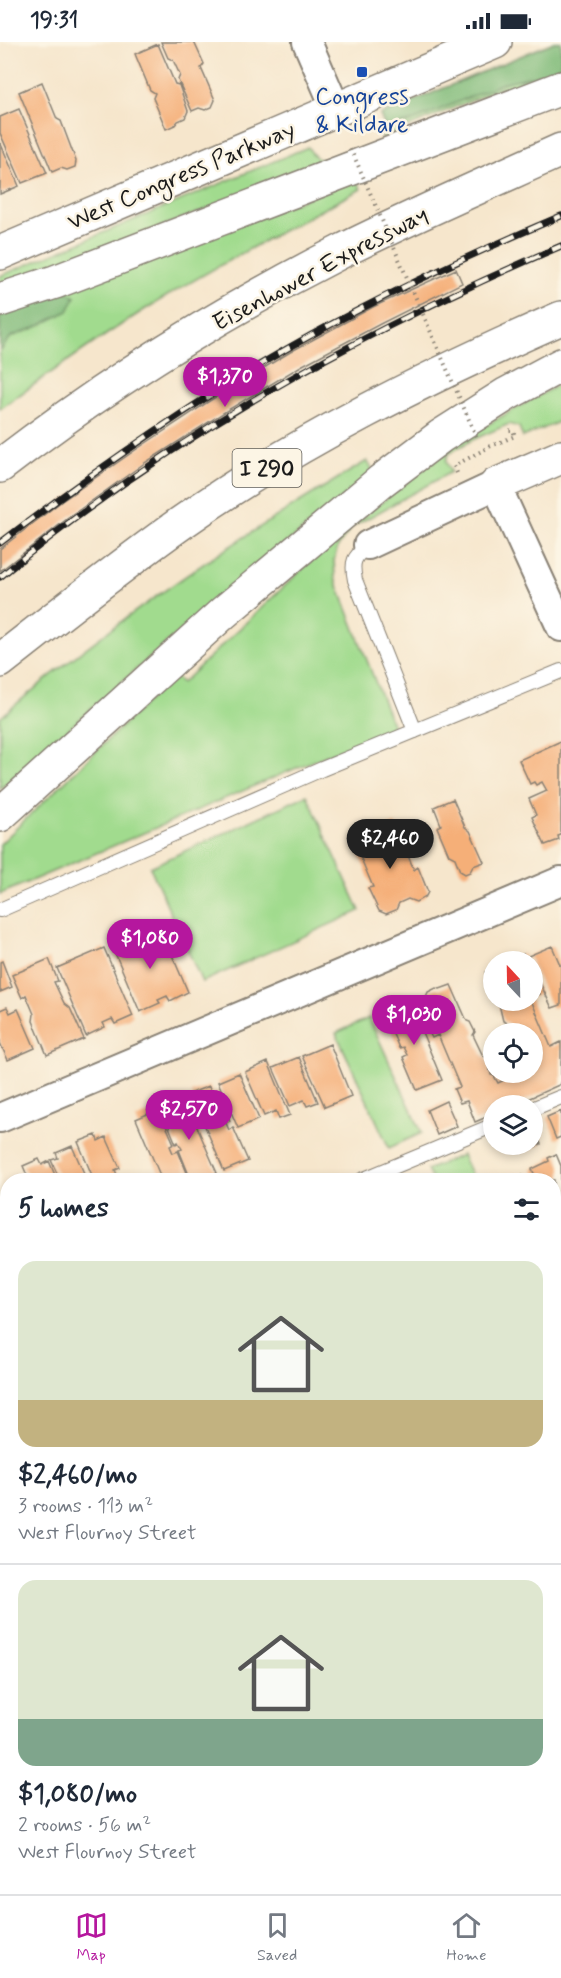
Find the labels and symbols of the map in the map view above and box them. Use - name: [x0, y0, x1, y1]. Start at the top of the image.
- marker: Congress & Kildare: [355, 65, 369, 79]
- place label: Congress & Kildare: [315, 82, 409, 141]
- street label: West Congress Parkway: [63, 114, 301, 240]
- street label: Eisenhower Expressway: [208, 199, 434, 339]
- pin: $1,370: [176, 357, 274, 408]
- road number: I 290: [232, 449, 302, 487]
- pin: $2,460: [341, 819, 439, 870]
- pin: $1,080: [101, 919, 199, 970]
- north arrow: [483, 951, 543, 1011]
- pin: $1,030: [365, 995, 463, 1046]
- pin: $2,570: [140, 1090, 238, 1141]

